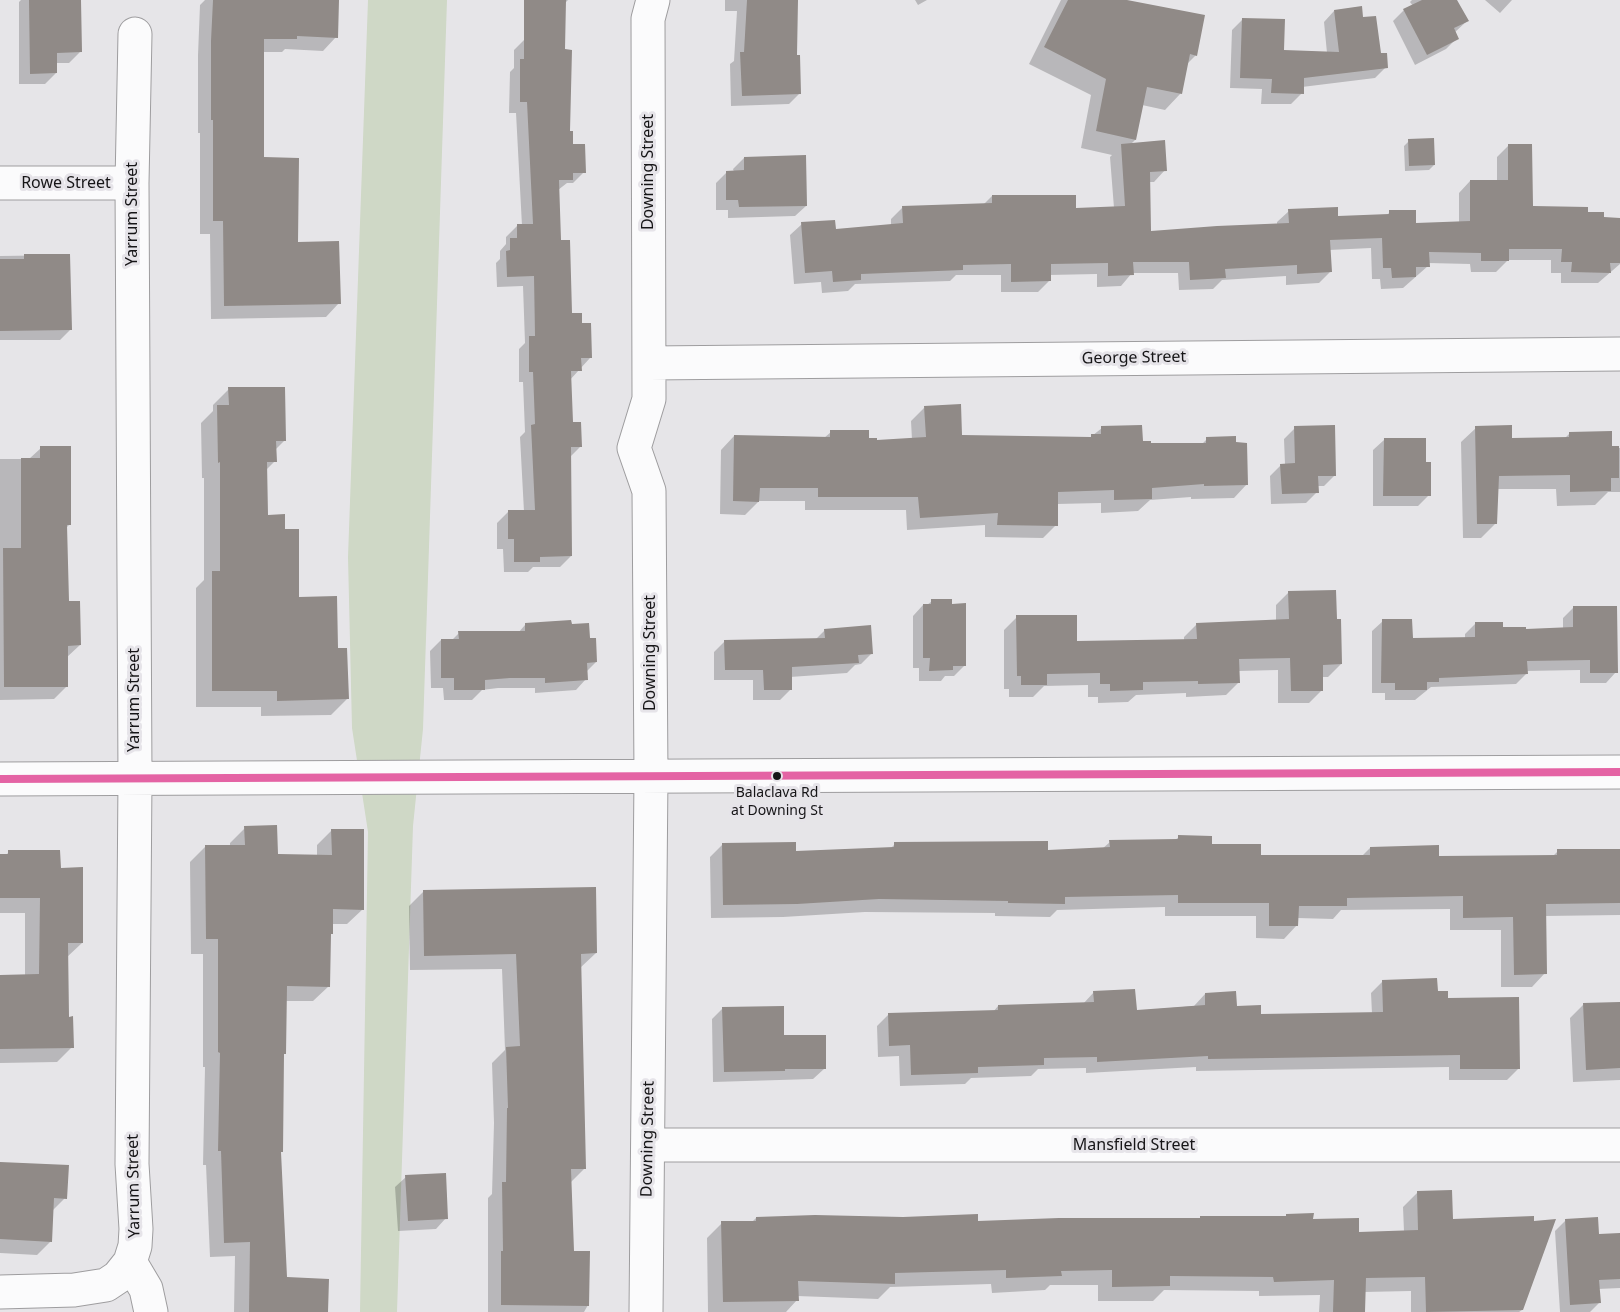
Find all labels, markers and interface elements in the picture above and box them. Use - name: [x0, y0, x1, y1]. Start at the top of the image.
- street label: Downing Street: [638, 114, 658, 230]
- street label: Yarrum Street: [122, 162, 142, 266]
- street label: Rowe Street: [21, 173, 111, 193]
- street label: George Street: [1082, 347, 1186, 369]
- street label: Downing Street: [640, 595, 660, 711]
- street label: Yarrum Street: [124, 648, 144, 752]
- marker: Balaclava Rd at Downing St: [771, 770, 783, 782]
- place label: Balaclava Rd at Downing St: [731, 785, 823, 818]
- street label: Downing Street: [637, 1081, 659, 1197]
- street label: Yarrum Street: [123, 1134, 145, 1238]
- street label: Mansfield Street: [1073, 1135, 1195, 1155]

